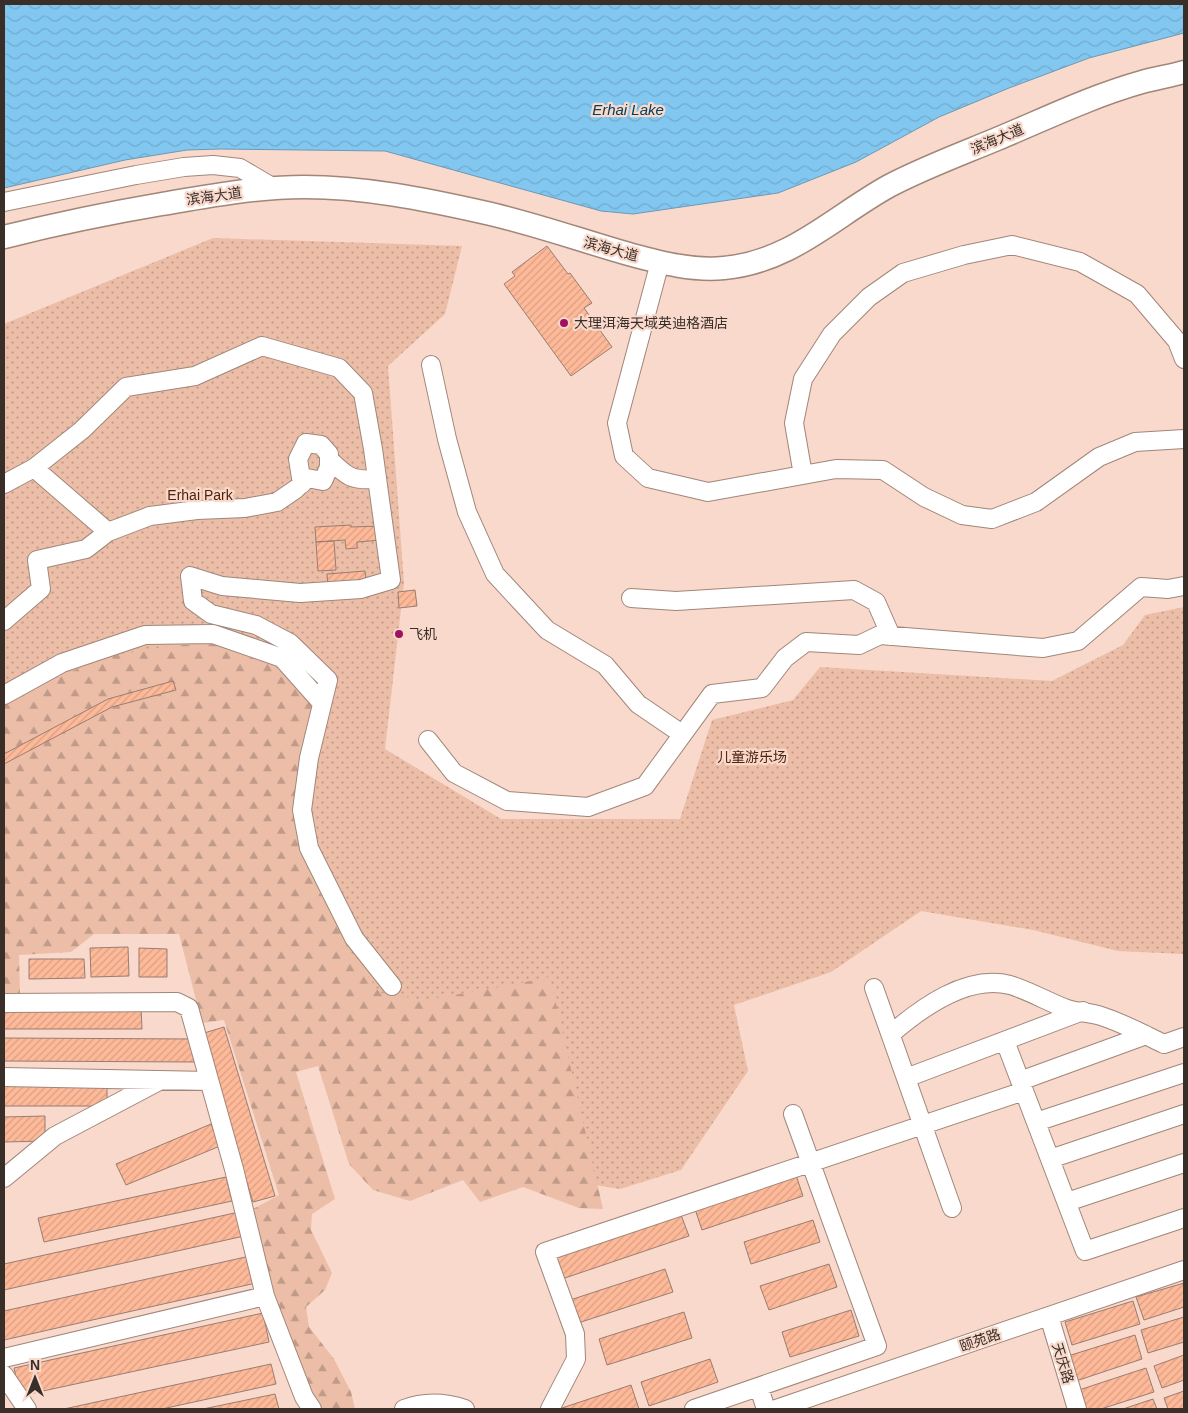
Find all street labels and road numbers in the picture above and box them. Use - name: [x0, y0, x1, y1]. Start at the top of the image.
- street label: 滨海大道: [968, 121, 1026, 157]
- street label: 滨海大道: [185, 184, 243, 208]
- street label: 滨海大道: [582, 234, 640, 264]
- street label: 颐苑路: [958, 1326, 1002, 1354]
- street label: 天庆路: [1049, 1341, 1077, 1385]

